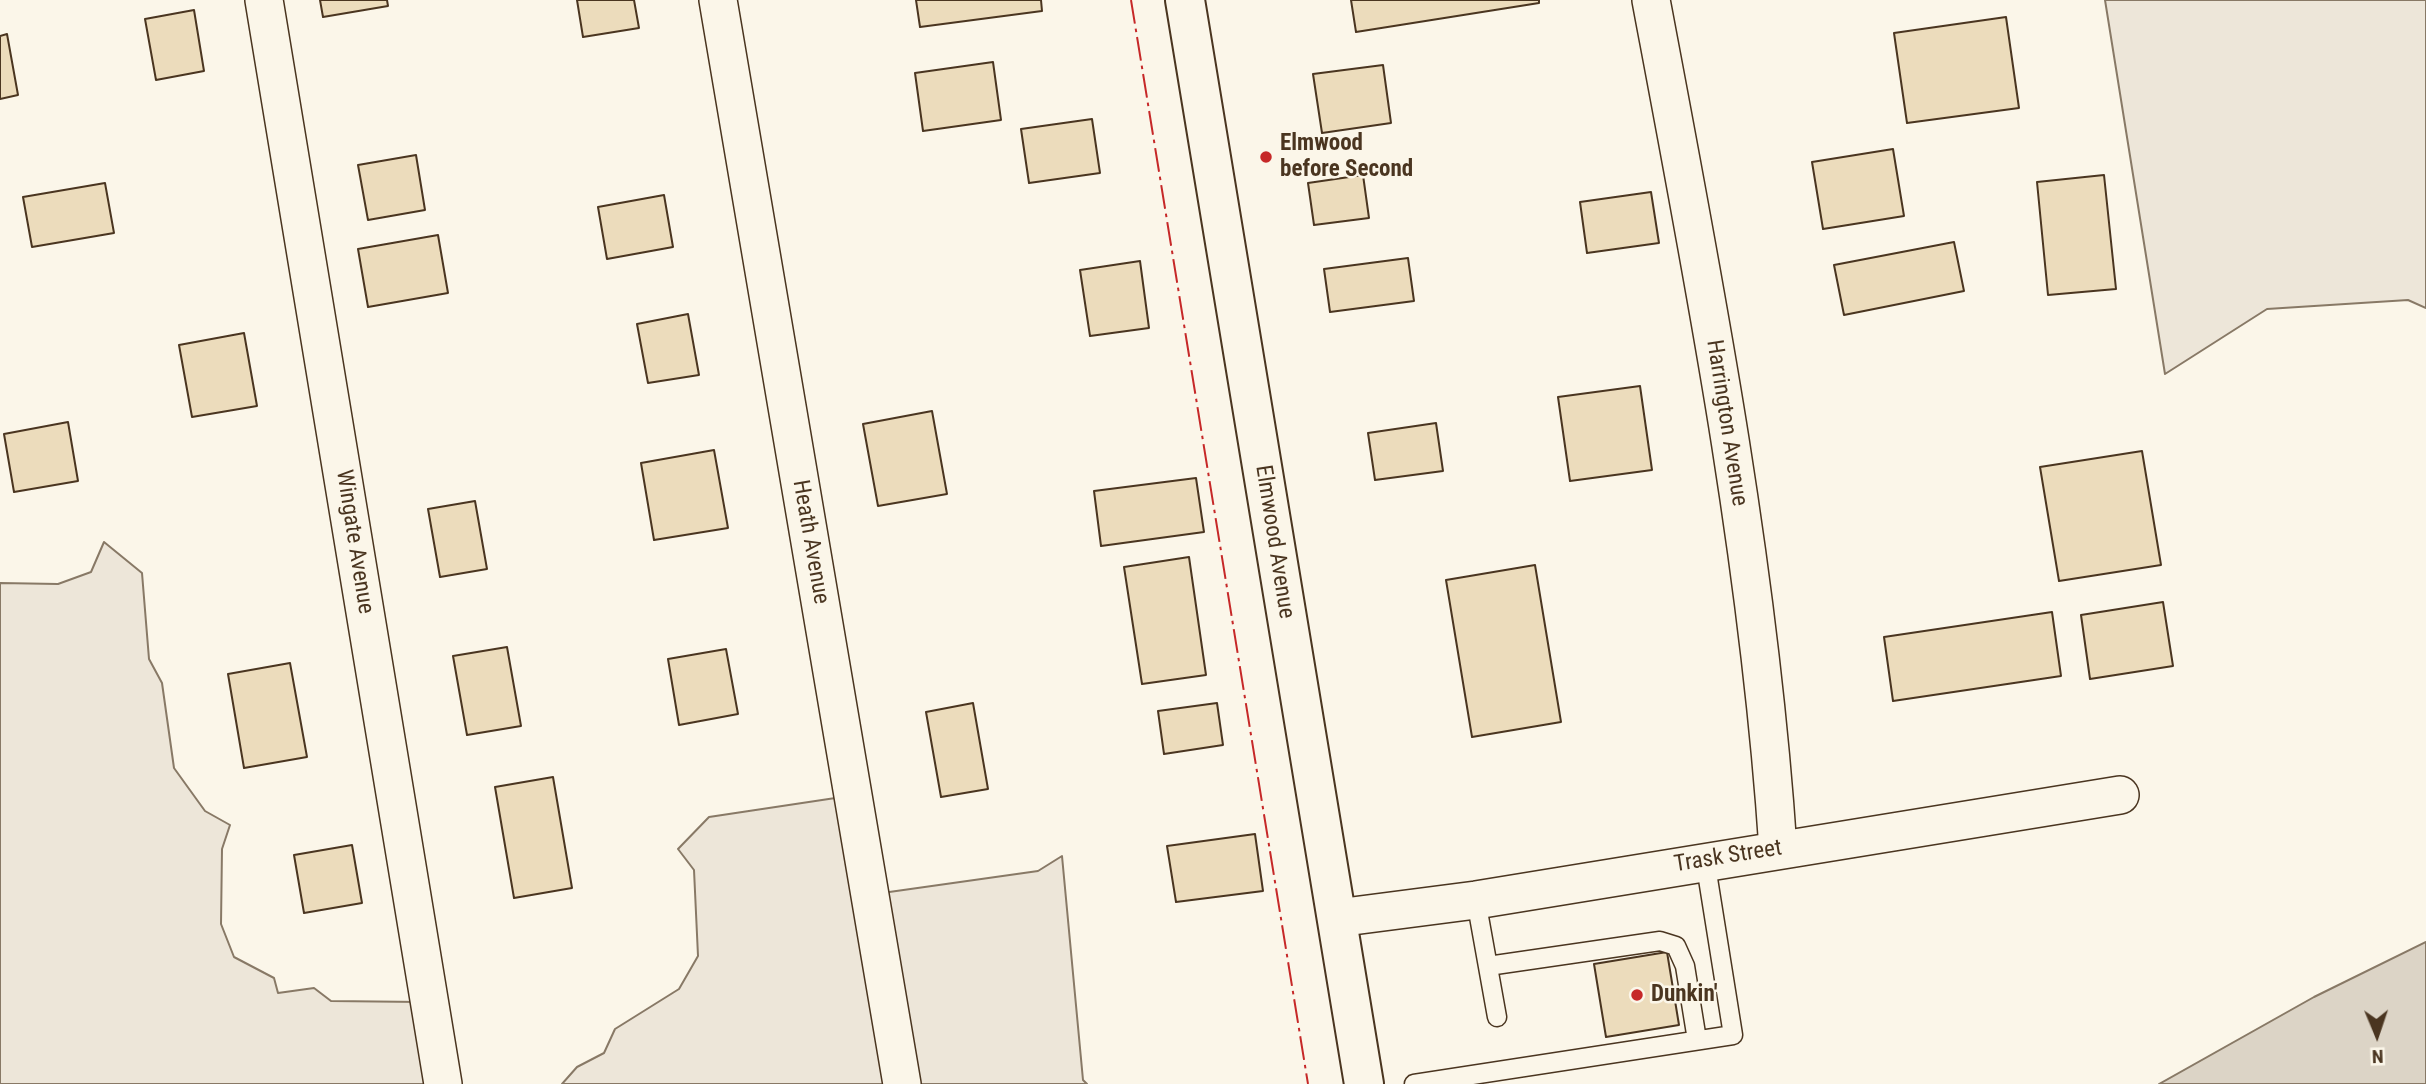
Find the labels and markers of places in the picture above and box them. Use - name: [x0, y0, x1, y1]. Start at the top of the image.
- place label: Elmwood before Second: [1280, 130, 1413, 184]
- marker: Elmwood before Second: [1258, 149, 1274, 165]
- place label: Dunkin': [1651, 981, 1718, 1009]
- marker: Dunkin': [1629, 987, 1645, 1003]

